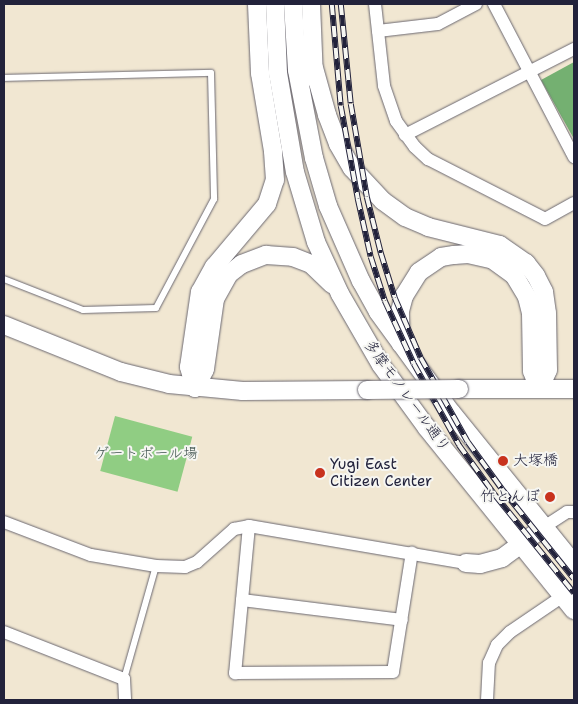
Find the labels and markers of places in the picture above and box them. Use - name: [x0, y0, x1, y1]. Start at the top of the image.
- place label: 大塚橋: [513, 452, 558, 470]
- place label: Yugi East Citizen Center: [330, 455, 432, 490]
- marker: 大塚橋: [497, 455, 509, 467]
- marker: Yugi East Citizen Center: [314, 467, 326, 479]
- place label: 竹とんぼ: [480, 488, 540, 506]
- marker: 竹とんぼ: [544, 491, 556, 503]

